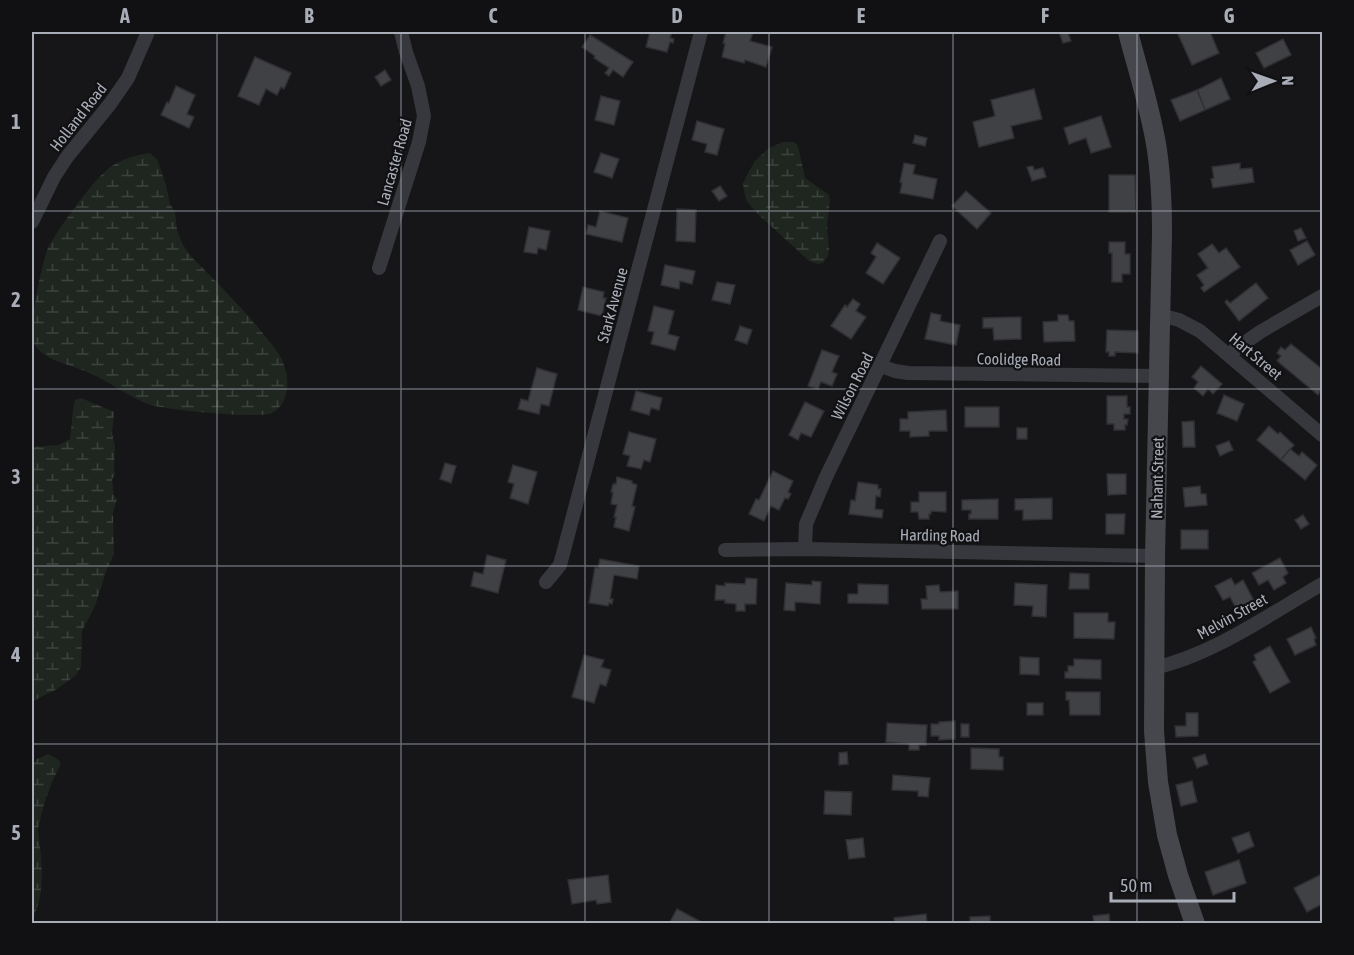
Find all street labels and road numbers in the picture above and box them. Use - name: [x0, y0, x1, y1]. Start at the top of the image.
- street label: Holland Road: [46, 80, 110, 154]
- street label: Lancaster Road: [373, 116, 415, 208]
- street label: Stark Avenue: [593, 265, 631, 345]
- street label: Hart Street: [1226, 329, 1286, 383]
- street label: Wilson Road: [827, 349, 877, 423]
- street label: Coolidge Road: [977, 349, 1061, 370]
- street label: Nahant Street: [1147, 437, 1167, 519]
- street label: Harding Road: [900, 525, 980, 546]
- street label: Melvin Street: [1194, 589, 1271, 643]

